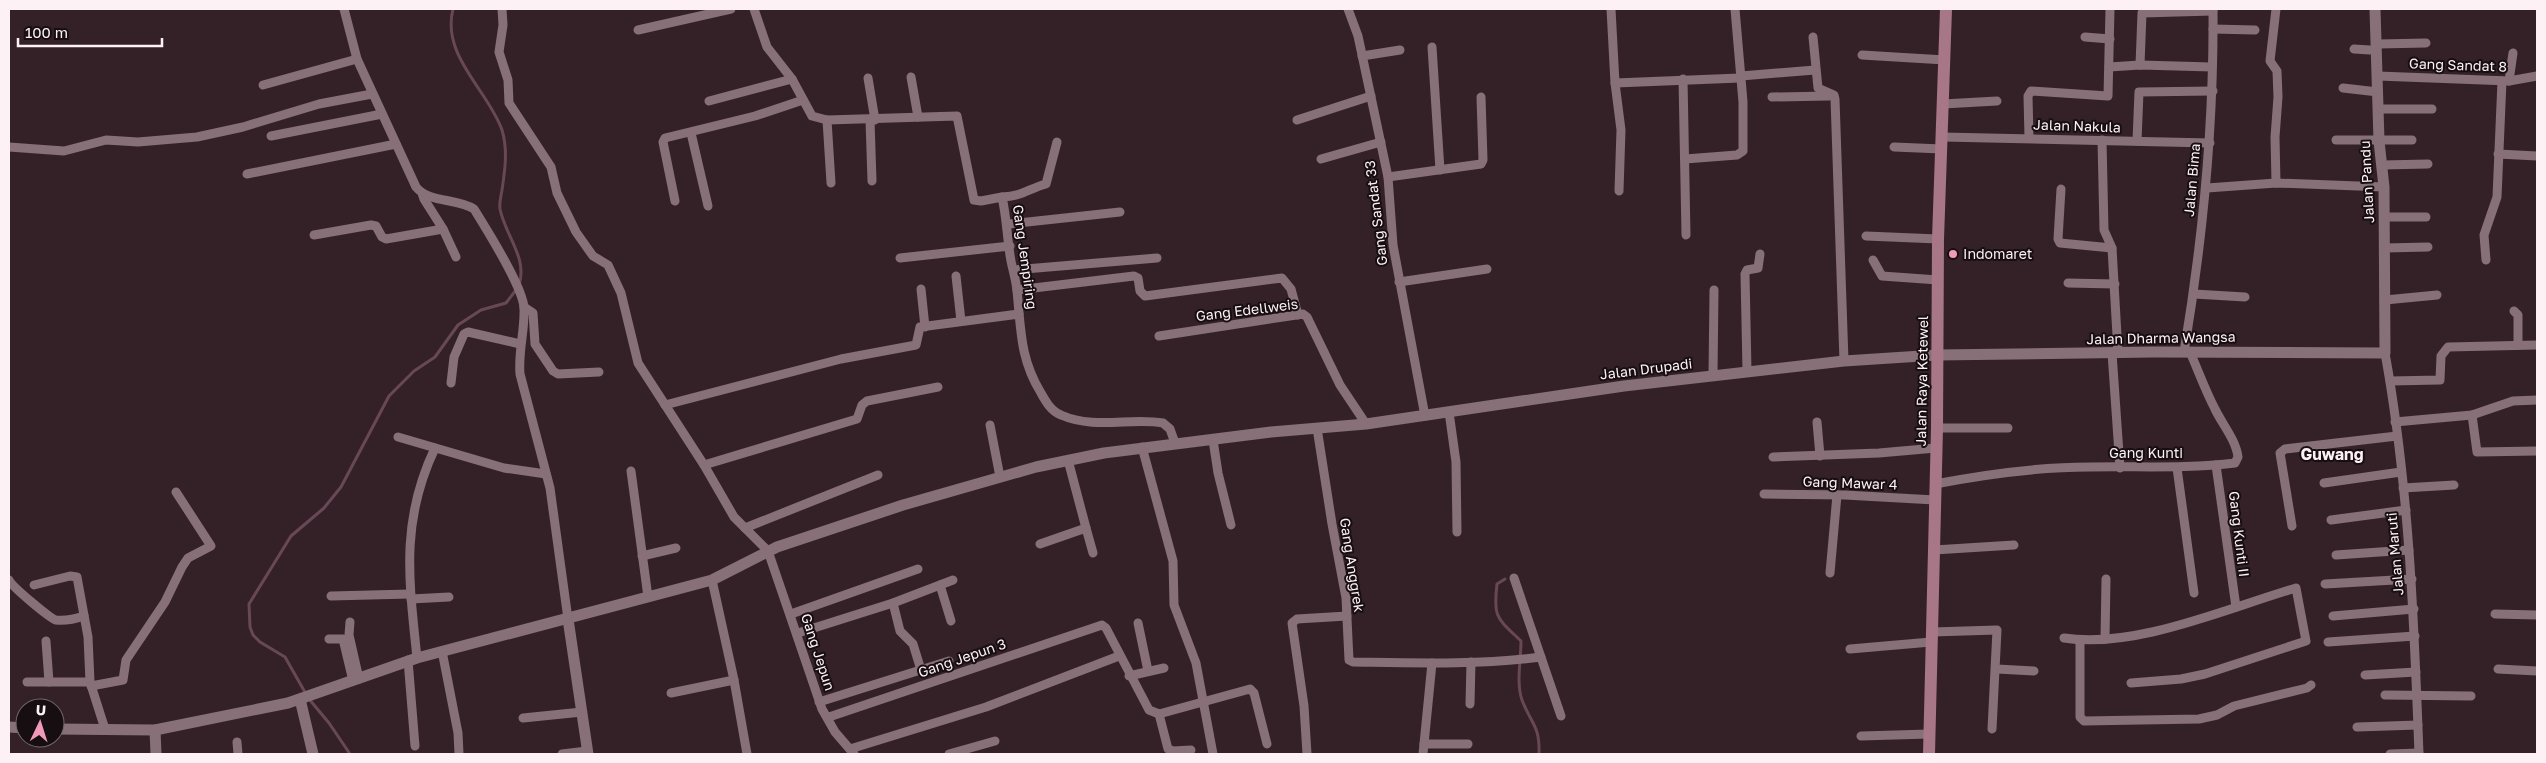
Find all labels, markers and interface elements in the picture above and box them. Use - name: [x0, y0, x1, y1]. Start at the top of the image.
- scale bar: [18, 15, 161, 47]
- text: 100 m: [25, 23, 68, 41]
- street label: Gang Sandat 8: [2409, 54, 2507, 75]
- street label: Jalan Nakula: [2033, 115, 2121, 136]
- street label: Jalan Pandu: [2356, 140, 2377, 224]
- street label: Jalan Bima: [2180, 143, 2203, 217]
- street label: Gang Sandat 33: [1361, 159, 1390, 267]
- street label: Gang Jempiring: [1010, 203, 1041, 310]
- place label: Indomaret: [1963, 245, 2032, 262]
- marker: Indomaret: [1947, 248, 1959, 260]
- street label: Gang Edellweis: [1195, 295, 1299, 324]
- street label: Jalan Raya Ketewel: [1912, 315, 1931, 447]
- street label: Jalan Dharma Wangsa: [2086, 328, 2236, 347]
- street label: Jalan Drupadi: [1599, 354, 1693, 383]
- street label: Gang Kunti: [2109, 444, 2183, 461]
- district label: Guwang: [2301, 444, 2364, 464]
- street label: Gang Mawar 4: [1802, 472, 1898, 493]
- street label: Gang Kunti II: [2226, 490, 2253, 578]
- street label: Jalan Maruti: [2382, 512, 2407, 596]
- street label: Gang Anggrek: [1337, 517, 1368, 613]
- street label: Gang Jepun: [798, 611, 839, 693]
- street label: Gang Jepun 3: [916, 635, 1008, 681]
- north arrow: [15, 698, 65, 748]
- text: U: [35, 701, 47, 718]

